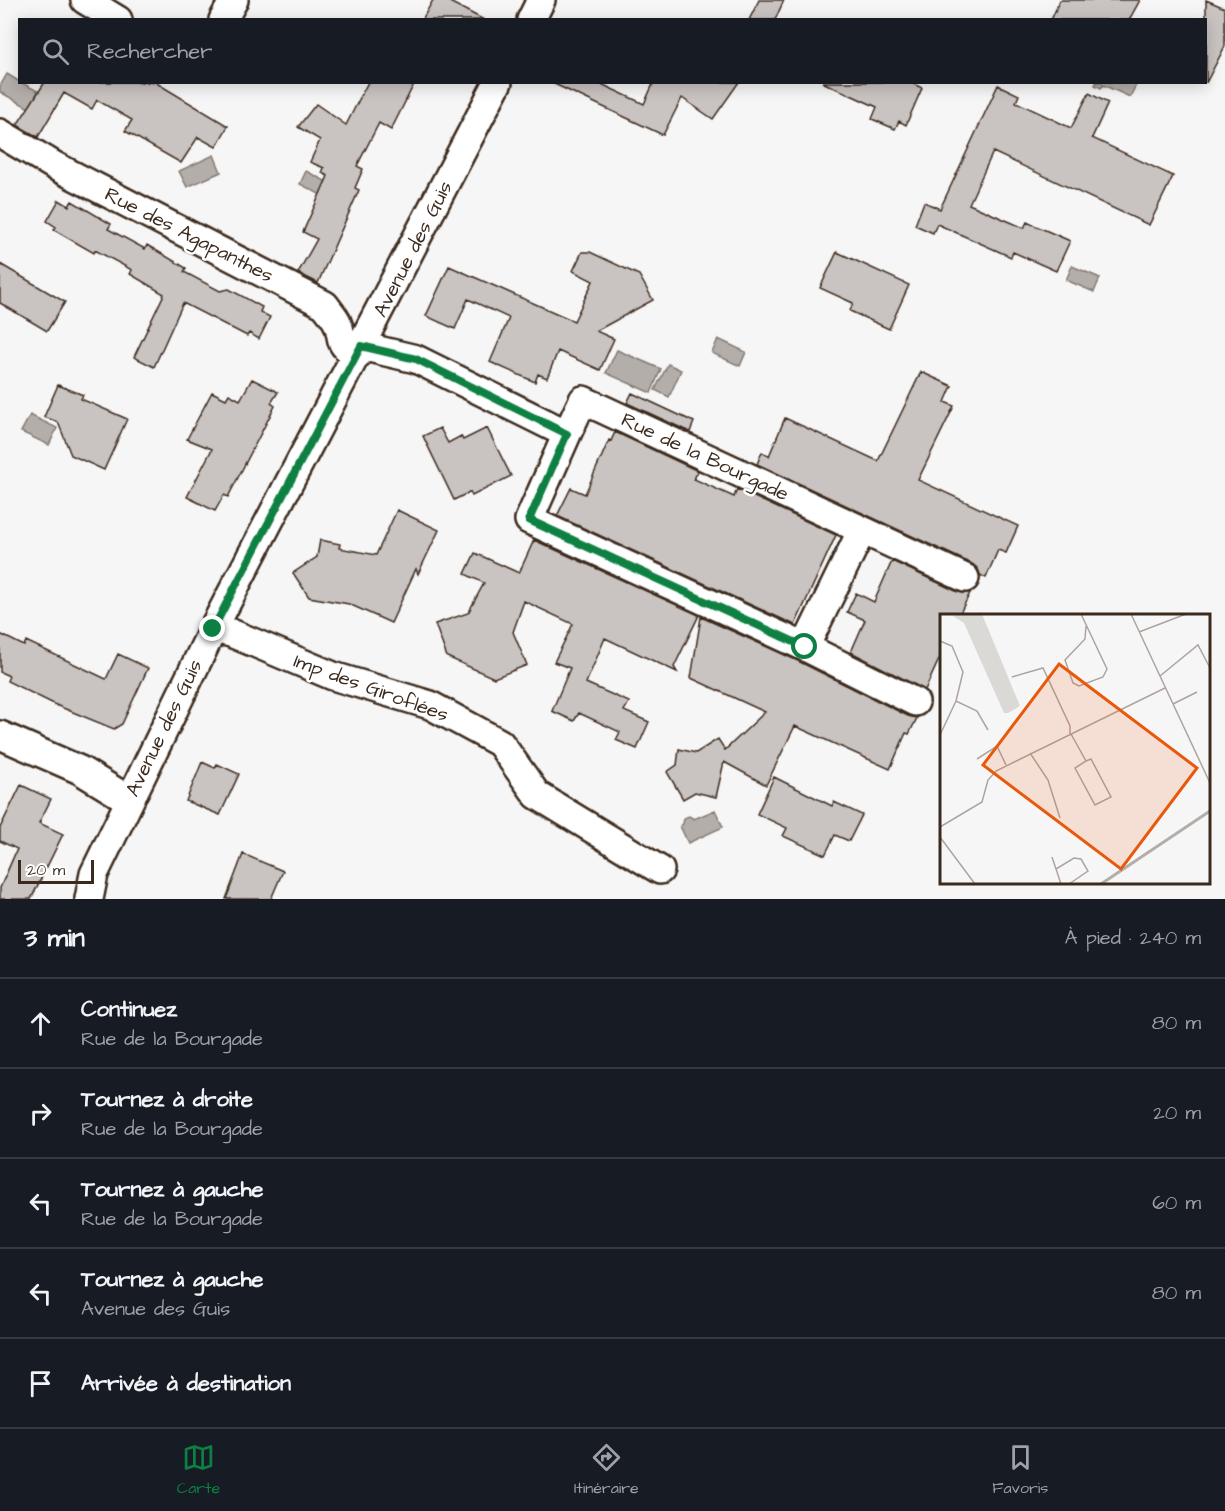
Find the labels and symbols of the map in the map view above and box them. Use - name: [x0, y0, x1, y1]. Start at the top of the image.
- street label: Avenue des Guis: [367, 176, 459, 322]
- street label: Rue des Agapanthes: [99, 180, 278, 291]
- street label: Rue de la Bourgade: [616, 406, 793, 509]
- inset map: [940, 614, 1210, 884]
- route end: [199, 615, 225, 641]
- route start: [791, 633, 817, 659]
- street label: Imp des Giroflées: [290, 647, 452, 729]
- street label: Avenue des Guis: [119, 655, 209, 801]
- scale bar: [18, 857, 94, 884]

